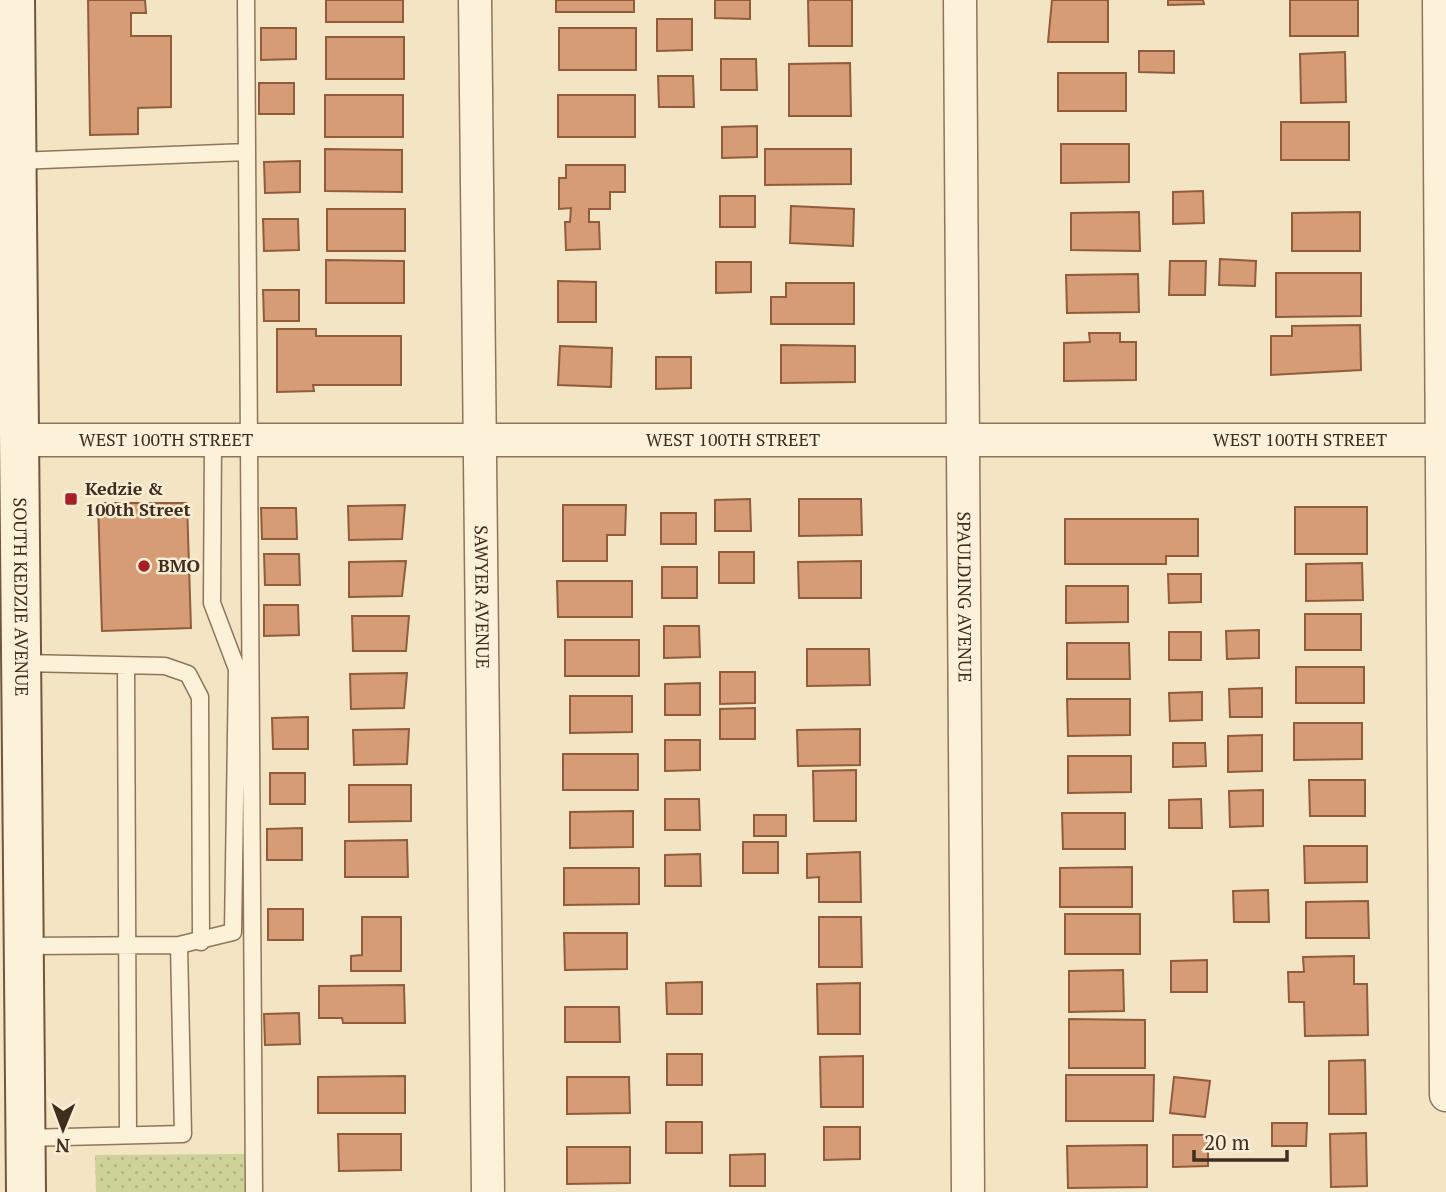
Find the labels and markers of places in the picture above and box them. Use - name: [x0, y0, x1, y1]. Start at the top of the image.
- place label: Kedzie & 100th Street: [85, 476, 191, 521]
- marker: Kedzie & 100th Street: [63, 491, 79, 507]
- place label: BMO: [158, 553, 200, 577]
- marker: BMO: [136, 558, 152, 574]

